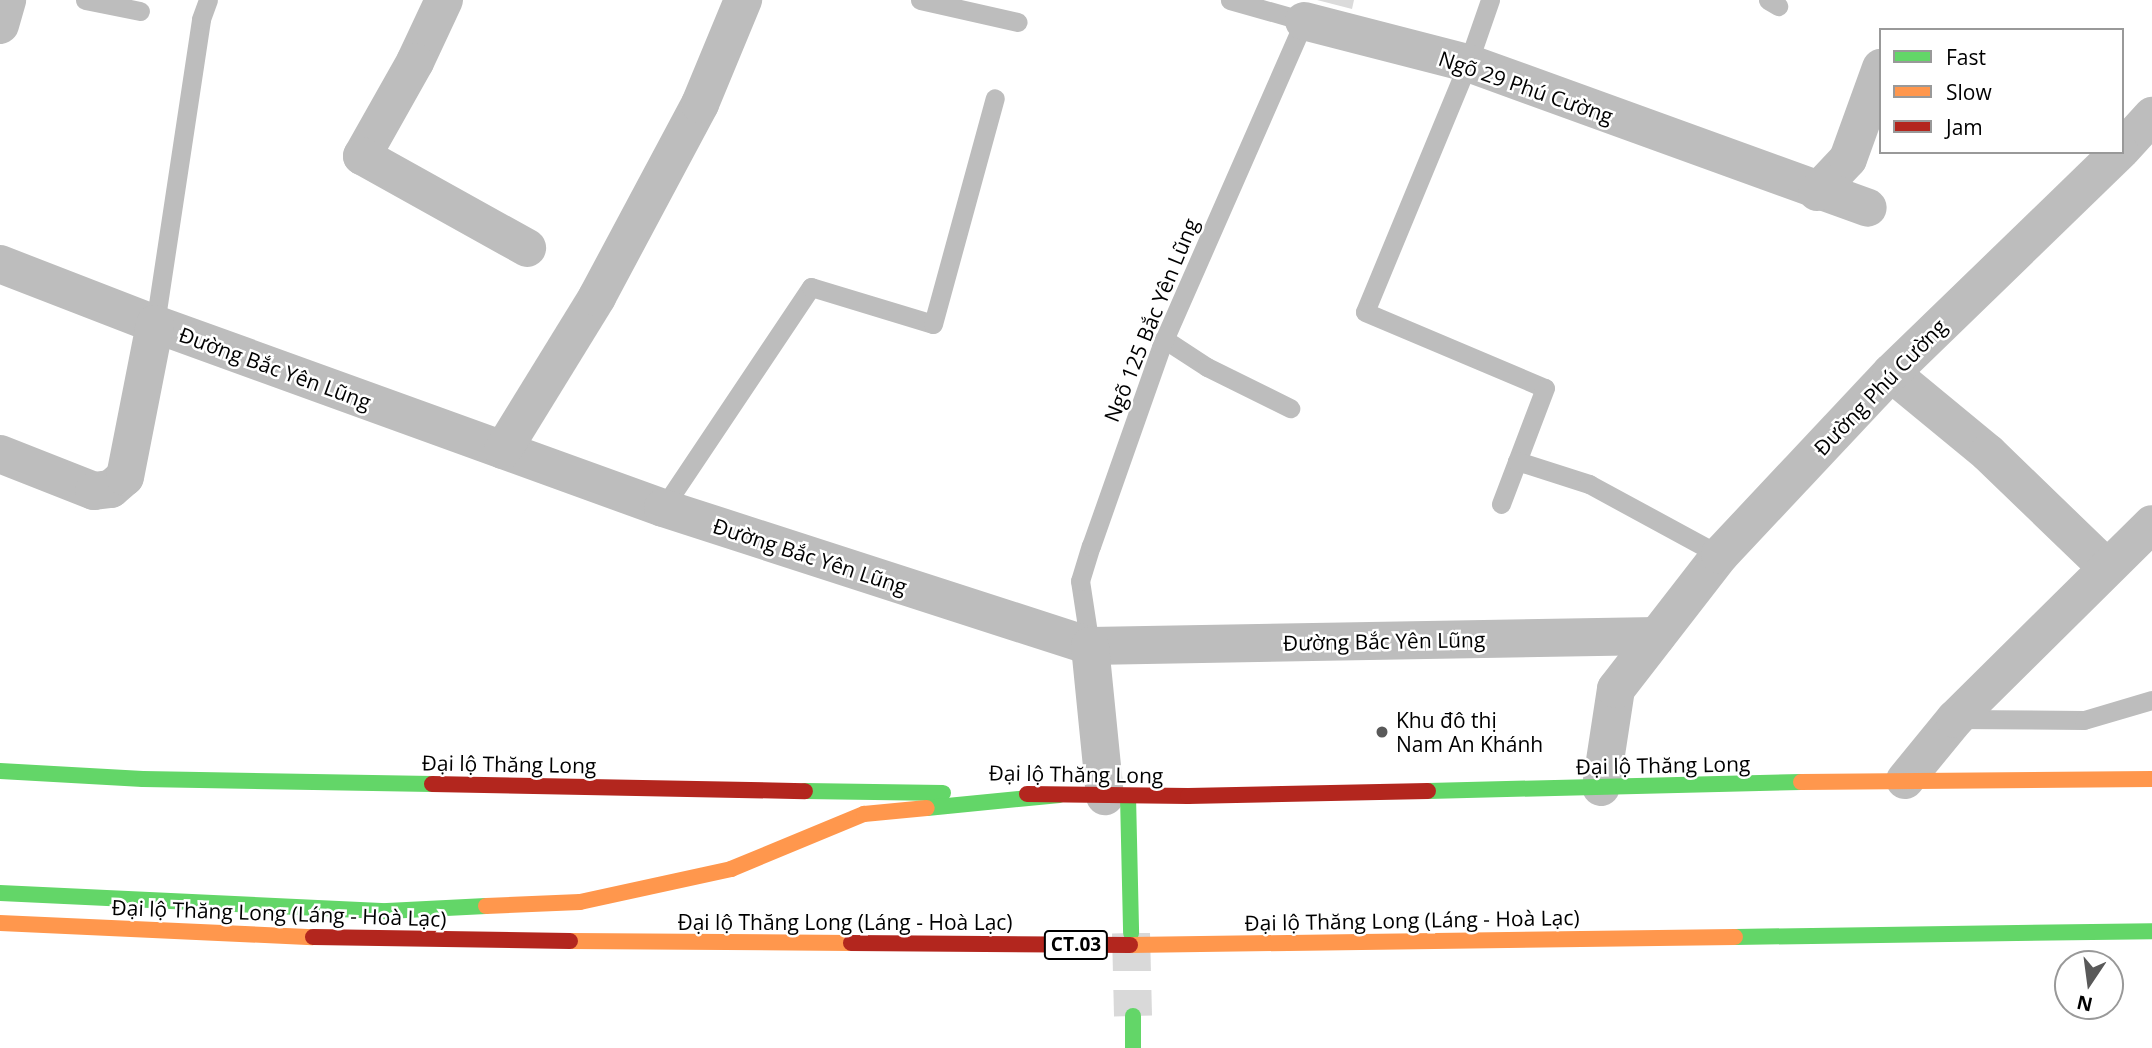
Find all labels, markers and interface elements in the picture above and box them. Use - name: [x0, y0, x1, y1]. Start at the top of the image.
- legend: [1879, 28, 2124, 154]
- text: Fast: [1946, 43, 1986, 71]
- street label: Ngõ 29 Phú Cường: [1435, 45, 1617, 129]
- text: Slow: [1946, 78, 1992, 106]
- text: Jam: [1946, 113, 1983, 141]
- street label: Ngõ 125 Bắc Yên Lũng: [1099, 214, 1203, 426]
- street label: Đường Phú Cường: [1808, 314, 1952, 460]
- street label: Đường Bắc Yên Lũng: [176, 322, 374, 414]
- street label: Đường Bắc Yên Lũng: [710, 513, 910, 599]
- street label: Đường Bắc Yên Lũng: [1283, 627, 1485, 655]
- place label: Khu đô thị Nam An Khánh: [1396, 707, 1543, 757]
- marker: Khu đô thị Nam An Khánh: [1374, 724, 1390, 740]
- street label: Đại lộ Thăng Long: [421, 750, 597, 778]
- street label: Đại lộ Thăng Long: [1575, 751, 1751, 779]
- street label: Đại lộ Thăng Long: [988, 760, 1164, 788]
- street label: Đại lộ Thăng Long (Láng - Hoà Lạc): [111, 895, 447, 931]
- street label: Đại lộ Thăng Long (Láng - Hoà Lạc): [1244, 904, 1580, 936]
- street label: Đại lộ Thăng Long (Láng - Hoà Lạc): [677, 909, 1013, 935]
- road number: CT.03: [1043, 930, 1109, 960]
- north arrow: [2054, 950, 2124, 1020]
- text: N: [2074, 989, 2095, 1018]

